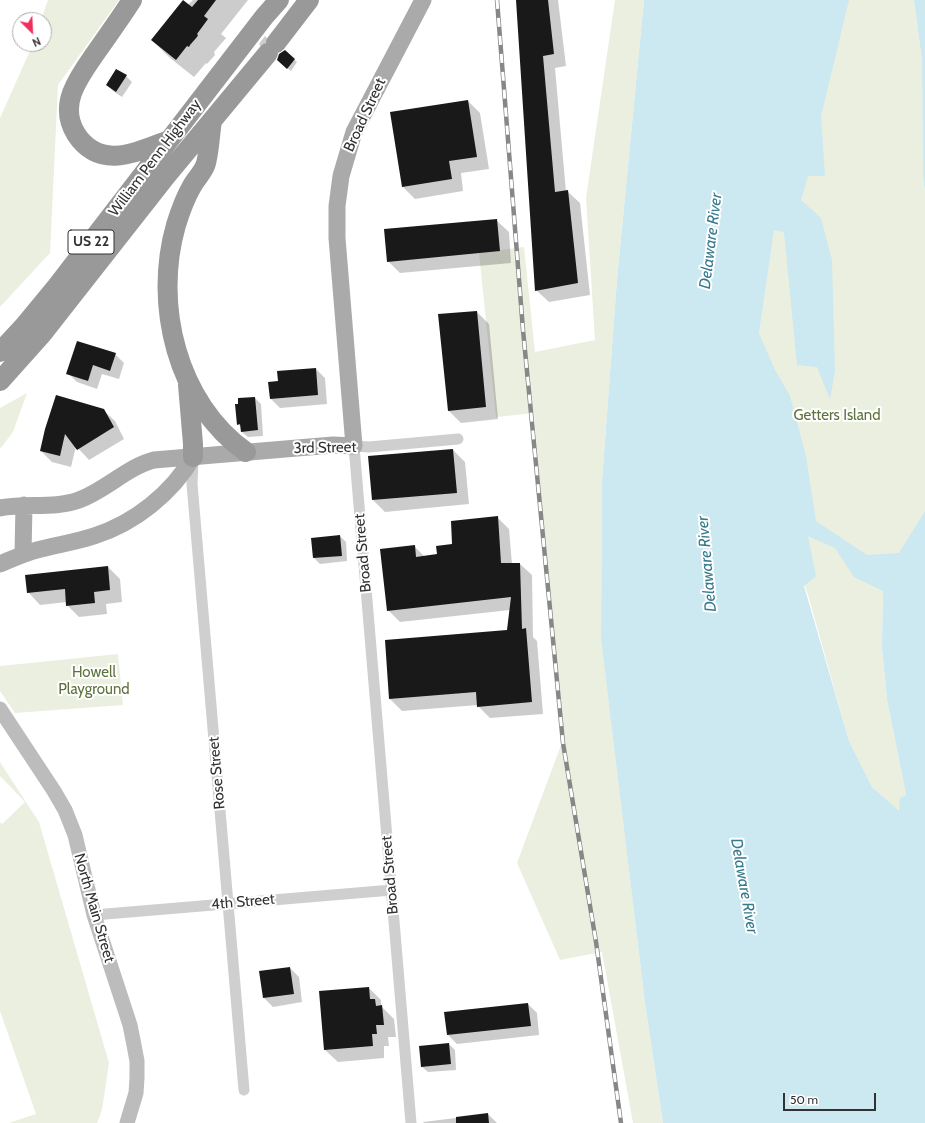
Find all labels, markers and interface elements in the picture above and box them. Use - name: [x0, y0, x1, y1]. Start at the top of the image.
- north arrow: [12, 12, 52, 52]
- text: N: [30, 34, 43, 50]
- street label: Broad Street: [340, 75, 390, 155]
- street label: William Penn Highway: [105, 96, 205, 220]
- water label: Delaware River: [696, 192, 726, 290]
- road number: US 22: [68, 230, 114, 254]
- park label: Getters Island: [793, 407, 881, 425]
- street label: 3rd Street: [293, 438, 357, 458]
- street label: Broad Street: [351, 513, 375, 593]
- water label: Delaware River: [693, 515, 721, 613]
- park label: Howell Playground: [58, 664, 130, 699]
- street label: Rose Street: [205, 736, 229, 810]
- street label: Broad Street: [378, 835, 402, 915]
- water label: Delaware River: [726, 837, 762, 935]
- street label: North Main Street: [70, 851, 118, 965]
- street label: 4th Street: [210, 890, 276, 914]
- scale bar: [785, 1085, 878, 1111]
- text: 50 m: [790, 1092, 818, 1107]

